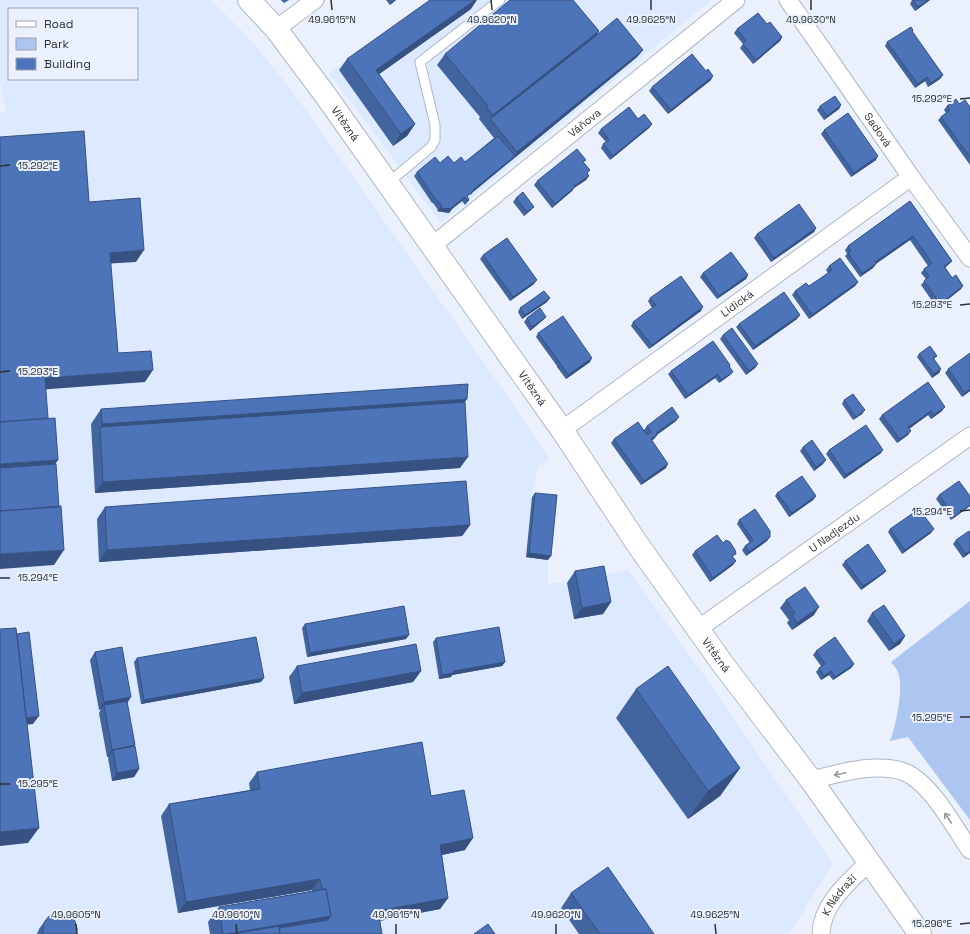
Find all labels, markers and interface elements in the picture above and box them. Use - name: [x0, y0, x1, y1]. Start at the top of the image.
- legend: [8, 8, 138, 80]
- text: 49.9615°N: [308, 13, 356, 26]
- text: 49.9620°N: [467, 13, 517, 26]
- text: 49.9625°N: [626, 13, 676, 26]
- text: 49.9630°N: [786, 13, 836, 26]
- text: Road: [44, 16, 73, 32]
- text: Park: [44, 36, 69, 52]
- text: Building: [44, 56, 91, 72]
- text: 15.292°E: [912, 92, 953, 105]
- street label: Vítězná: [328, 103, 363, 144]
- street label: Váňova: [565, 105, 604, 140]
- street label: Sadová: [861, 110, 895, 150]
- text: 15.292°E: [18, 159, 59, 172]
- street label: Lidická: [718, 286, 757, 320]
- text: 15.293°E: [912, 298, 953, 311]
- text: 15.293°E: [18, 365, 59, 378]
- street label: Vítězná: [515, 368, 550, 409]
- text: 15.294°E: [912, 505, 953, 518]
- street label: U Nadjezdu: [806, 510, 862, 555]
- text: 15.294°E: [18, 571, 59, 584]
- street label: Vítězná: [699, 635, 734, 676]
- text: 15.295°E: [912, 711, 952, 724]
- one-way arrow: [834, 770, 847, 778]
- text: 15.295°E: [18, 777, 58, 790]
- one-way arrow: [944, 813, 952, 824]
- street label: K Nádraží: [819, 871, 859, 918]
- text: 49.9605°N: [51, 908, 101, 921]
- text: 49.9610°N: [212, 908, 260, 921]
- text: 49.9615°N: [372, 908, 420, 921]
- text: 49.9620°N: [531, 908, 581, 921]
- text: 49.9625°N: [690, 908, 740, 921]
- text: 15.296°E: [912, 917, 953, 930]

